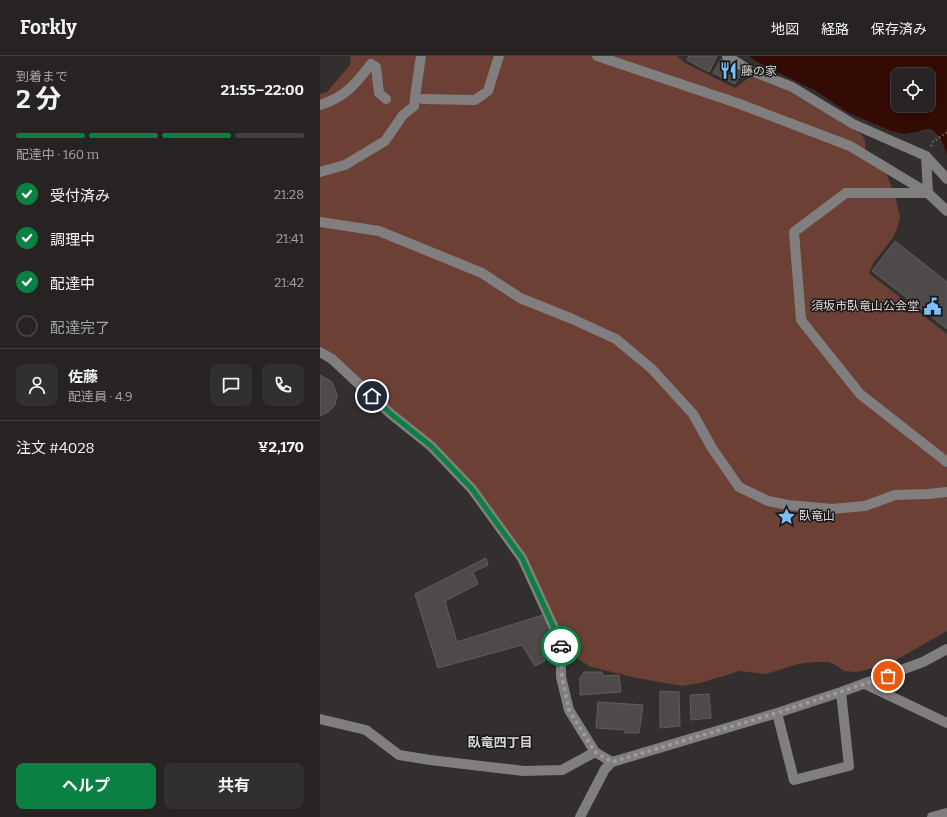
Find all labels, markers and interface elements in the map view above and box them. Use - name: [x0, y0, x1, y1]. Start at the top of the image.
- text: Forkly: [20, 16, 77, 39]
- text: 地図: [771, 21, 799, 38]
- text: 経路: [821, 21, 849, 38]
- text: 保存済み: [871, 21, 927, 38]
- restaurant icon: 藤の家: [718, 61, 738, 81]
- place label: 藤の家: [741, 64, 777, 78]
- map controls: [891, 68, 935, 112]
- button: locate: [891, 68, 935, 112]
- text: 到着まで: [16, 69, 68, 84]
- text: 21:55–22:00: [221, 81, 304, 99]
- text: 2 分: [16, 84, 61, 115]
- text: 配達中 · 160 m: [16, 147, 99, 162]
- icon: check: [16, 183, 38, 205]
- text: 受付済み: [50, 187, 110, 205]
- text: 21:28: [274, 187, 304, 202]
- icon: check: [16, 227, 38, 249]
- text: 調理中: [50, 231, 95, 249]
- text: 21:41: [276, 231, 304, 246]
- icon: check: [16, 271, 38, 293]
- text: 配達中: [50, 275, 95, 293]
- text: 21:42: [274, 275, 304, 290]
- public building icon: 須坂市臥竜山公会堂: [922, 296, 942, 316]
- place label: 須坂市臥竜山公会堂: [811, 299, 919, 313]
- text: 配達完了: [50, 319, 110, 337]
- button: person: [16, 364, 58, 406]
- button: chat: [210, 364, 252, 406]
- button: phone: [262, 364, 304, 406]
- text: 佐藤: [68, 368, 98, 386]
- pin: [355, 379, 389, 413]
- icon: home: [361, 385, 383, 407]
- text: 配達員 · 4.9: [68, 389, 133, 404]
- text: ¥2,170: [258, 438, 304, 456]
- text: 注文 #4028: [16, 439, 95, 457]
- place icon: 臥竜山: [776, 506, 796, 526]
- place label: 臥竜山: [799, 509, 835, 523]
- courier: [541, 626, 581, 666]
- icon: car: [550, 635, 572, 657]
- pin: [871, 659, 905, 693]
- icon: bag: [877, 665, 899, 687]
- district label: 臥竜四丁目: [467, 735, 533, 750]
- button: ヘルプ: [16, 763, 156, 809]
- button: 共有: [164, 763, 304, 809]

